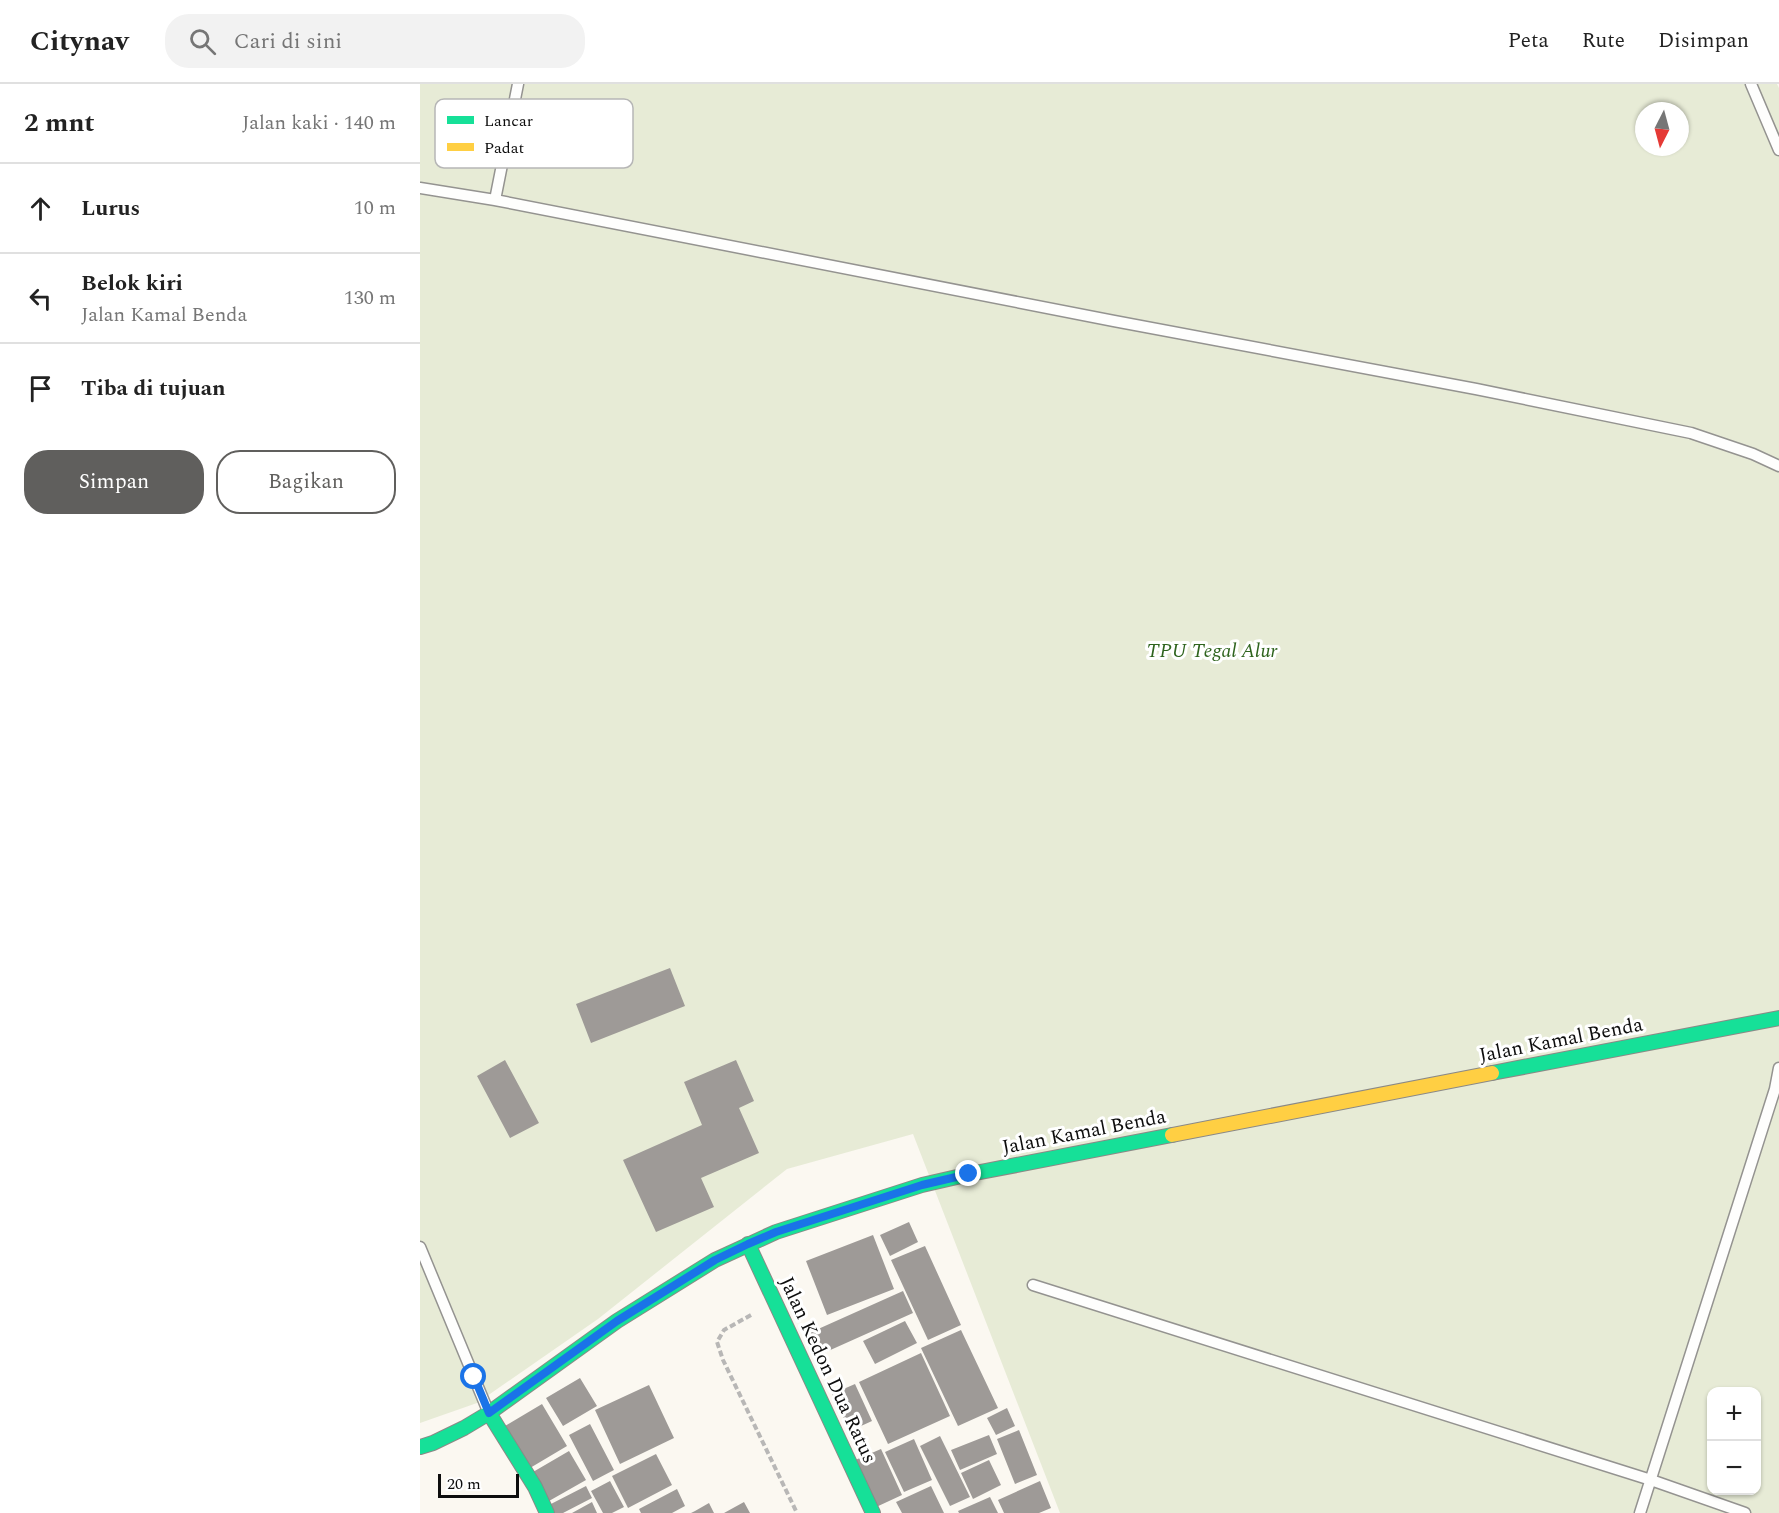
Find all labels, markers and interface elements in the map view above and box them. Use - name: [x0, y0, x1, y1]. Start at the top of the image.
- search box: [165, 14, 585, 68]
- text: Citynav: [30, 20, 129, 63]
- icon: search: [186, 25, 219, 58]
- text: Cari di sini: [234, 25, 342, 58]
- text: Peta: [1508, 25, 1549, 57]
- text: Rute: [1582, 25, 1625, 57]
- text: Disimpan: [1658, 25, 1749, 57]
- legend: [435, 99, 633, 168]
- north arrow: [1635, 102, 1689, 156]
- text: 2 mnt: [24, 103, 95, 143]
- text: Jalan kaki · 140 m: [242, 108, 396, 138]
- text: Lancar: [484, 109, 533, 133]
- text: Padat: [484, 136, 524, 160]
- icon: ahead: [24, 192, 57, 225]
- text: Lurus: [81, 192, 140, 225]
- text: 10 m: [354, 193, 396, 223]
- text: Belok kiri: [81, 267, 183, 300]
- icon: left: [24, 282, 57, 315]
- text: 130 m: [344, 283, 396, 313]
- text: Jalan Kamal Benda: [81, 300, 247, 330]
- icon: arrive: [24, 372, 57, 405]
- text: Tiba di tujuan: [81, 372, 226, 405]
- button: Simpan: [24, 450, 204, 514]
- button: Bagikan: [216, 450, 396, 514]
- park label: TPU Tegal Alur: [1147, 636, 1279, 666]
- street label: Jalan Kamal Benda: [1477, 1009, 1646, 1071]
- street label: Jalan Kamal Benda: [1000, 1101, 1169, 1163]
- route end: [955, 1160, 981, 1186]
- street label: Jalan Kedon Dua Ratus: [771, 1272, 885, 1468]
- route start: [460, 1363, 486, 1389]
- map controls: [1707, 1387, 1761, 1495]
- button: +: [1707, 1387, 1761, 1441]
- button: −: [1707, 1441, 1761, 1495]
- scale bar: [438, 1471, 519, 1498]
- text: 20 m: [447, 1472, 481, 1496]

